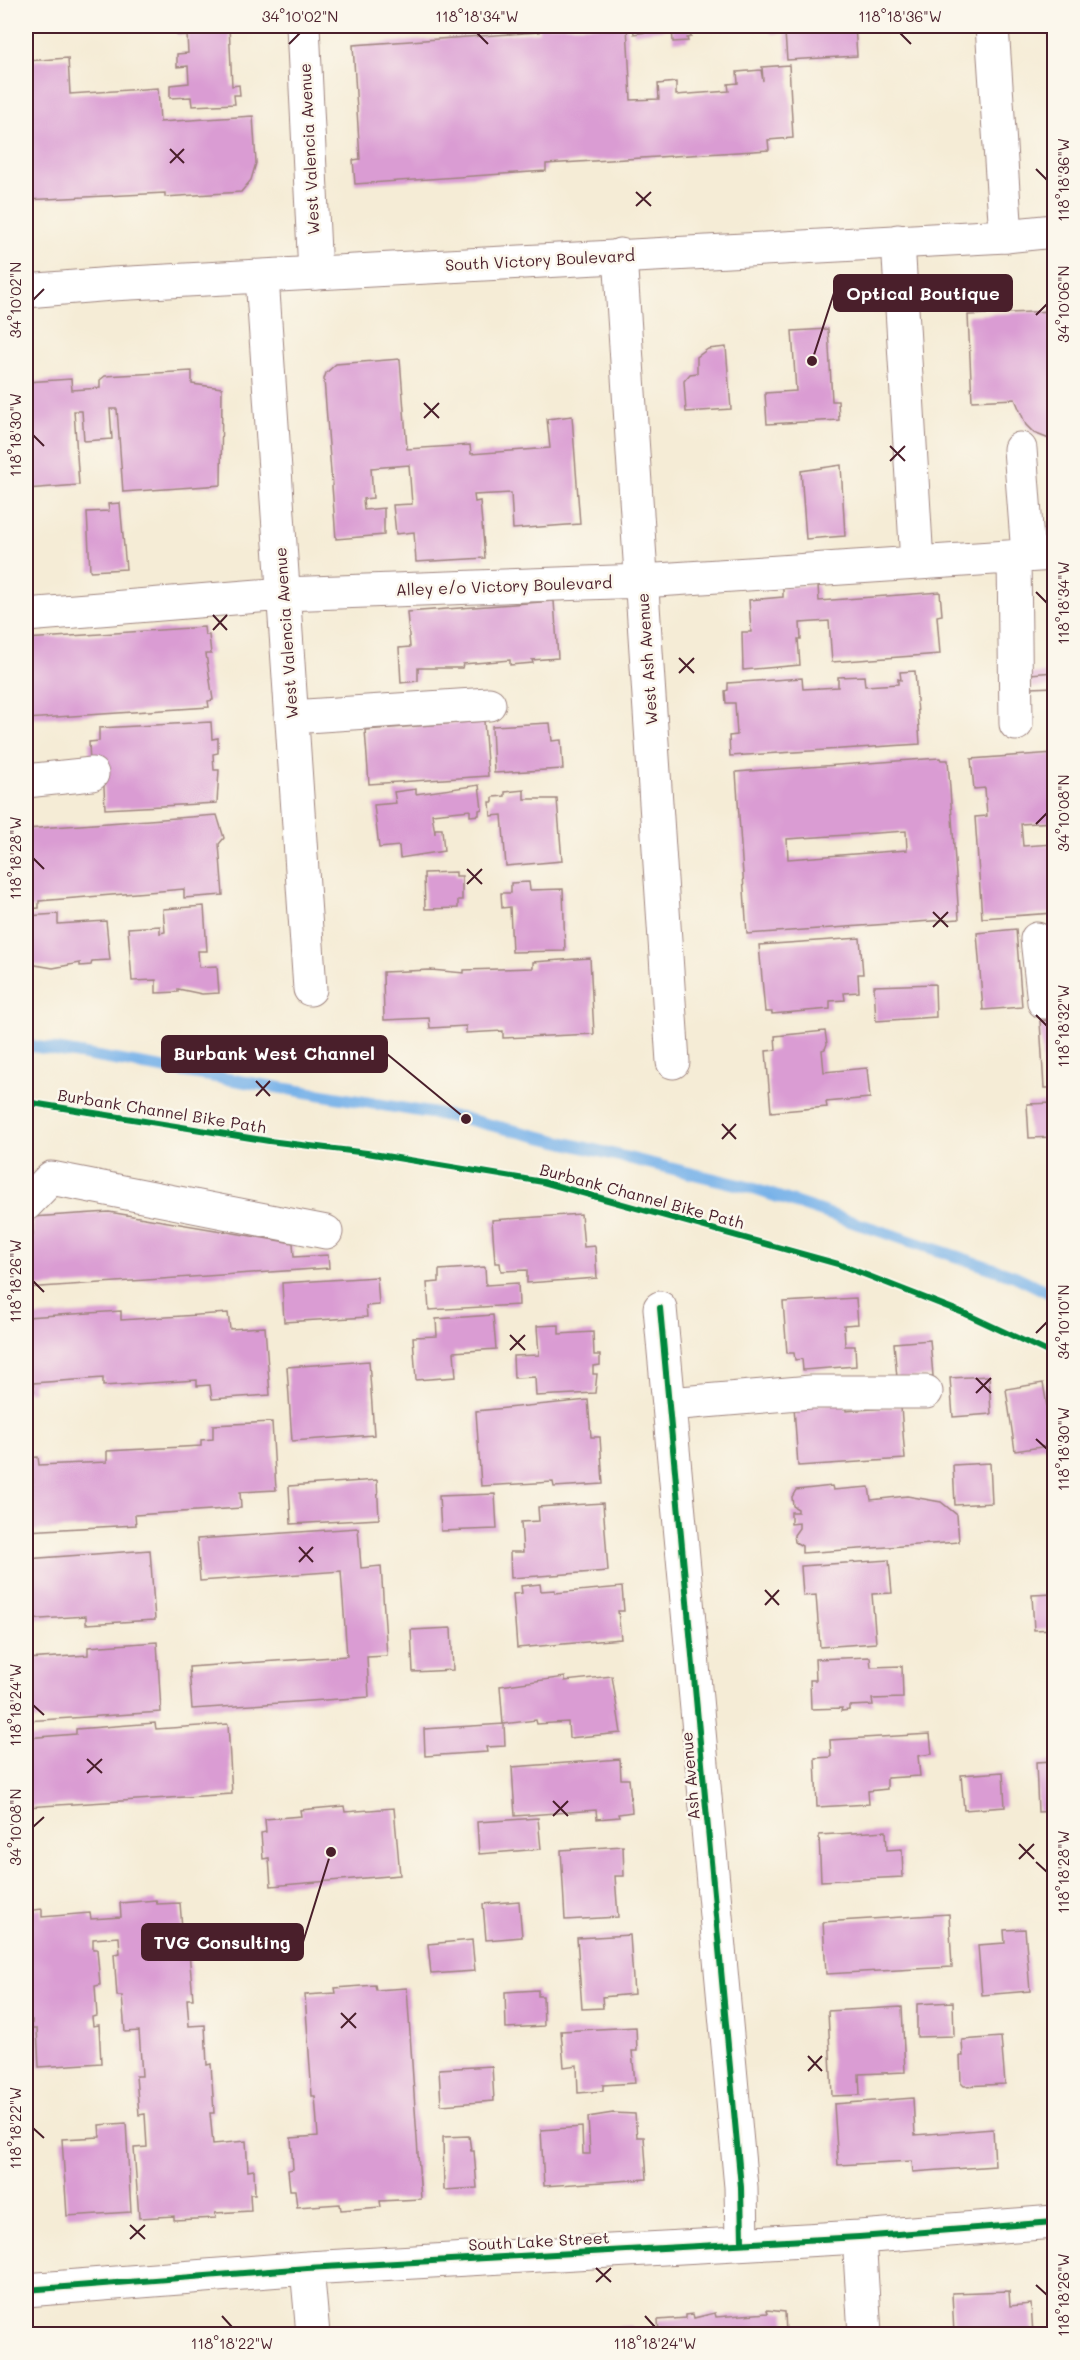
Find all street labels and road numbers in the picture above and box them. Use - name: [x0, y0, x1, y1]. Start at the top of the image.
- street label: West Valencia Avenue: [294, 63, 323, 235]
- street label: South Victory Boulevard: [445, 244, 635, 275]
- street label: West Valencia Avenue: [269, 547, 302, 719]
- street label: Alley e/o Victory Boulevard: [395, 571, 613, 600]
- street label: West Ash Avenue: [631, 592, 662, 726]
- street label: Burbank Channel Bike Path: [56, 1084, 268, 1137]
- street label: Burbank Channel Bike Path: [538, 1158, 747, 1233]
- street label: Ash Avenue: [675, 1731, 704, 1821]
- street label: South Lake Street: [468, 2226, 610, 2255]

